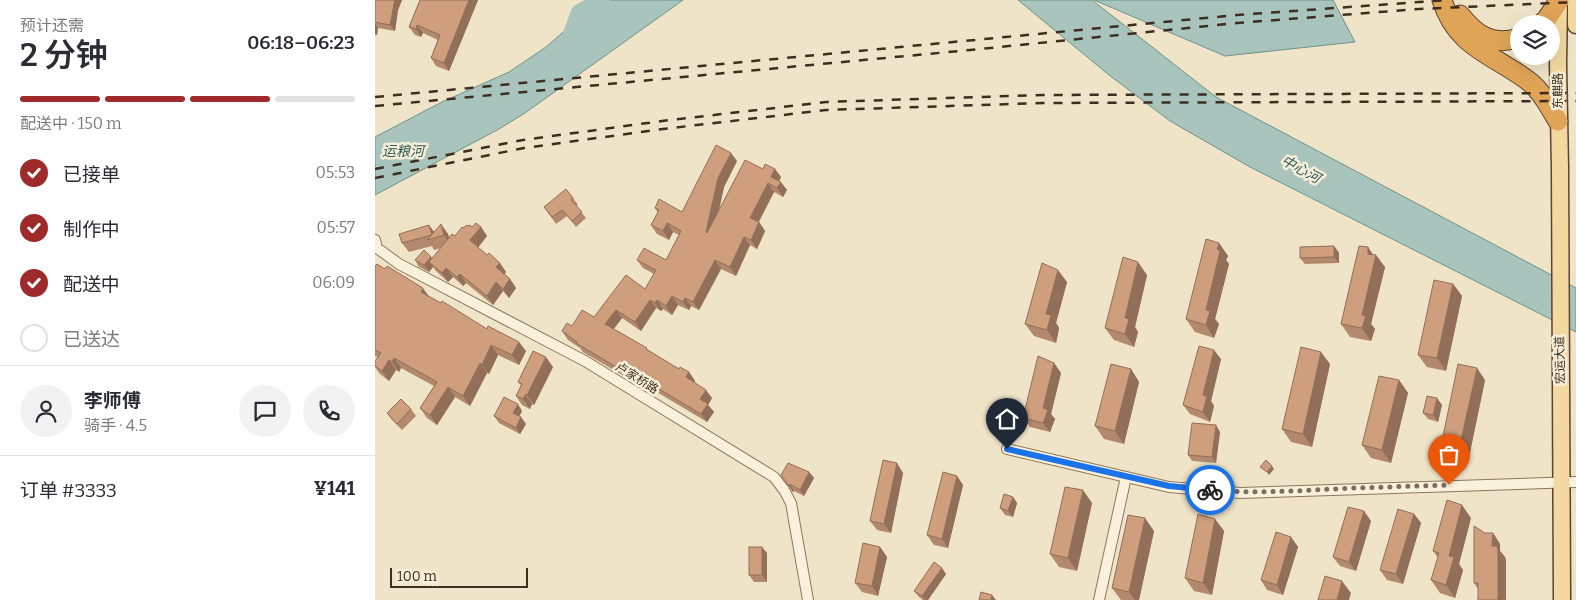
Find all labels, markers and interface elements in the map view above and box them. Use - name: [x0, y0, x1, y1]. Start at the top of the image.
- map controls: [1510, 15, 1560, 65]
- button: layers: [1510, 15, 1560, 65]
- text: 预计还需: [20, 16, 84, 35]
- text: 06:18–06:23: [247, 31, 355, 54]
- text: 2 分钟: [20, 36, 108, 74]
- street label: 东麒路: [1551, 73, 1565, 109]
- text: 配送中 · 150 m: [20, 114, 122, 133]
- water label: 运粮河: [382, 143, 427, 160]
- water label: 中心河: [1278, 152, 1326, 189]
- icon: check: [20, 159, 48, 187]
- text: 已接单: [63, 163, 120, 186]
- text: 05:53: [316, 163, 355, 182]
- icon: check: [20, 214, 48, 242]
- text: 制作中: [63, 218, 120, 241]
- text: 05:57: [317, 218, 355, 237]
- icon: check: [20, 269, 48, 297]
- text: 配送中: [63, 273, 120, 296]
- text: 06:09: [312, 273, 355, 292]
- text: 已送达: [63, 328, 120, 351]
- street label: 宏运大道: [1553, 336, 1567, 384]
- street label: 卢家桥路: [613, 359, 661, 397]
- button: person: [20, 385, 72, 437]
- button: chat: [239, 385, 291, 437]
- button: phone: [303, 385, 355, 437]
- text: 李师傅: [84, 389, 141, 412]
- pin: [986, 398, 1028, 449]
- icon: home: [993, 405, 1021, 433]
- text: 骑手 · 4.5: [84, 416, 147, 435]
- pin: [1428, 434, 1470, 485]
- icon: bag: [1435, 441, 1463, 469]
- courier: [1185, 465, 1235, 515]
- icon: bike: [1196, 476, 1224, 504]
- text: ¥141: [314, 477, 355, 500]
- text: 订单 #3333: [20, 479, 117, 502]
- scale bar: [390, 565, 527, 588]
- text: 100 m: [397, 568, 437, 585]

